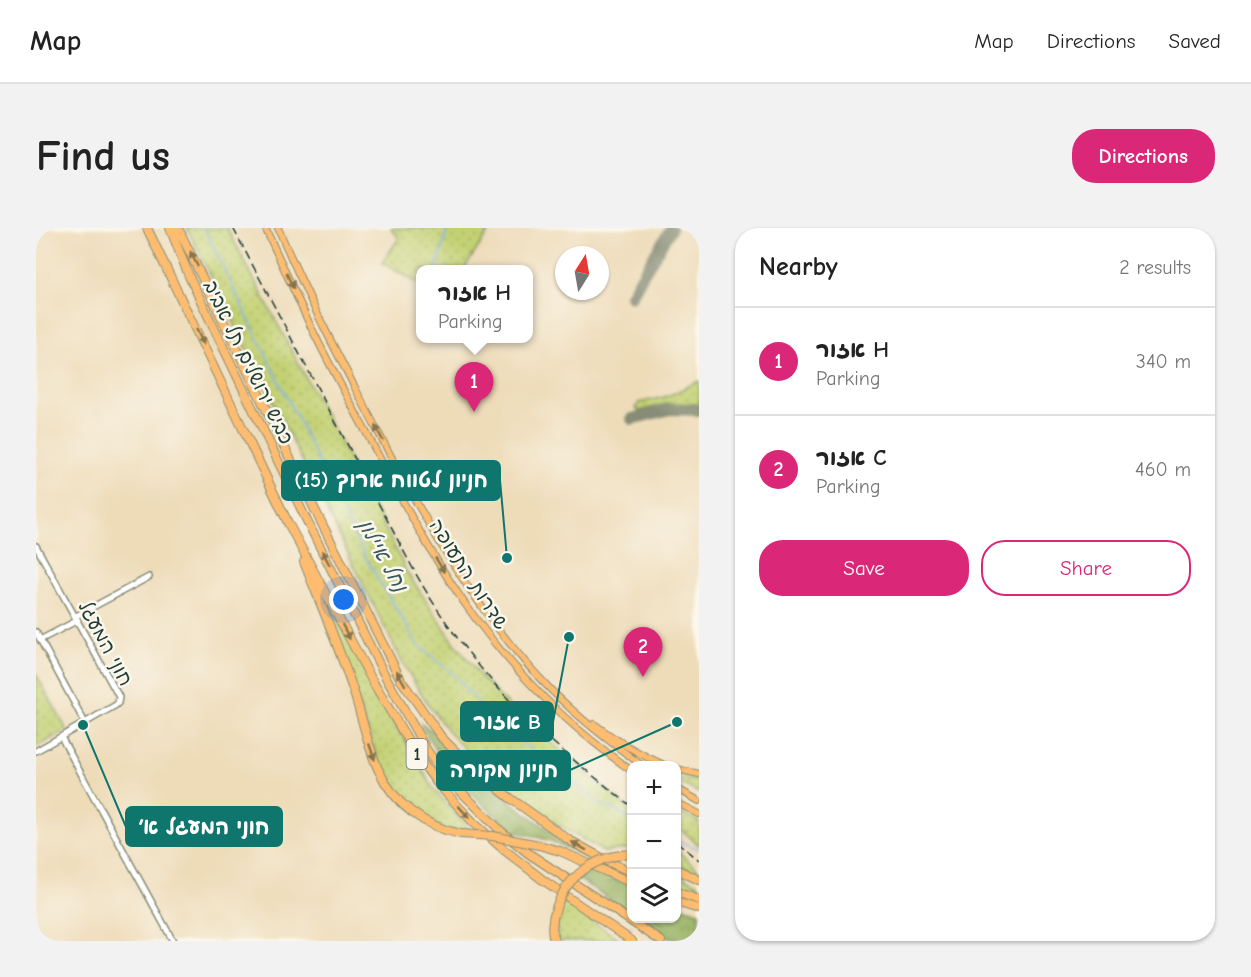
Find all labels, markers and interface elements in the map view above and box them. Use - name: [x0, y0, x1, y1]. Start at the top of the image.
- text: Map: [30, 25, 81, 57]
- text: Map: [974, 29, 1014, 53]
- text: Directions: [1047, 29, 1136, 53]
- text: Saved: [1169, 29, 1221, 53]
- button: Directions: [1072, 129, 1215, 183]
- text: Find us: [36, 132, 170, 181]
- north arrow: [555, 246, 609, 300]
- one-way arrow: [189, 251, 198, 268]
- text: Nearby: [759, 252, 838, 282]
- text: 2 results: [1119, 256, 1191, 279]
- popup: [416, 265, 533, 343]
- one-way arrow: [285, 273, 294, 290]
- street label: כביש ירושלים תל אביב: [199, 276, 298, 448]
- text: אזור H: [438, 280, 511, 306]
- text: Parking: [438, 310, 503, 333]
- one-way arrow: [196, 329, 205, 346]
- text: אזור H: [816, 337, 889, 363]
- text: 1: [775, 350, 782, 373]
- text: 340 m: [1136, 350, 1191, 373]
- pin: 1: [454, 362, 494, 412]
- text: Parking: [816, 367, 881, 390]
- one-way arrow: [374, 424, 384, 441]
- text: אזור C: [816, 445, 886, 471]
- text: 2: [774, 458, 783, 481]
- text: 460 m: [1135, 458, 1191, 481]
- callout: חניון לטווח ארוך (15): [282, 461, 500, 500]
- text: חניון לטווח ארוך (15): [294, 468, 488, 493]
- text: Parking: [816, 475, 881, 498]
- water label: נחל איילון: [352, 515, 414, 598]
- street label: שדרות התעופה: [424, 515, 513, 634]
- button: Save: [759, 540, 969, 596]
- button: Share: [981, 540, 1191, 596]
- one-way arrow: [321, 549, 330, 566]
- one-way arrow: [434, 557, 445, 573]
- your location: [329, 585, 358, 614]
- street label: חוני המעגל: [74, 597, 138, 690]
- one-way arrow: [341, 624, 351, 641]
- pin: 2: [624, 628, 662, 677]
- one-way arrow: [396, 670, 407, 686]
- callout: אזור B: [461, 702, 553, 741]
- text: אזור B: [473, 710, 541, 734]
- road number: 1: [406, 739, 428, 769]
- one-way arrow: [368, 743, 377, 761]
- callout: חניון מקורה: [437, 751, 570, 790]
- text: חניון מקורה: [450, 758, 558, 783]
- map controls: [627, 761, 681, 923]
- button: +: [627, 761, 681, 815]
- one-way arrow: [457, 805, 471, 820]
- callout: חוני המעגל א׳: [126, 807, 282, 846]
- text: חוני המעגל א׳: [138, 815, 270, 840]
- button: −: [627, 815, 681, 869]
- one-way arrow: [571, 841, 588, 851]
- button: layers: [627, 869, 681, 923]

